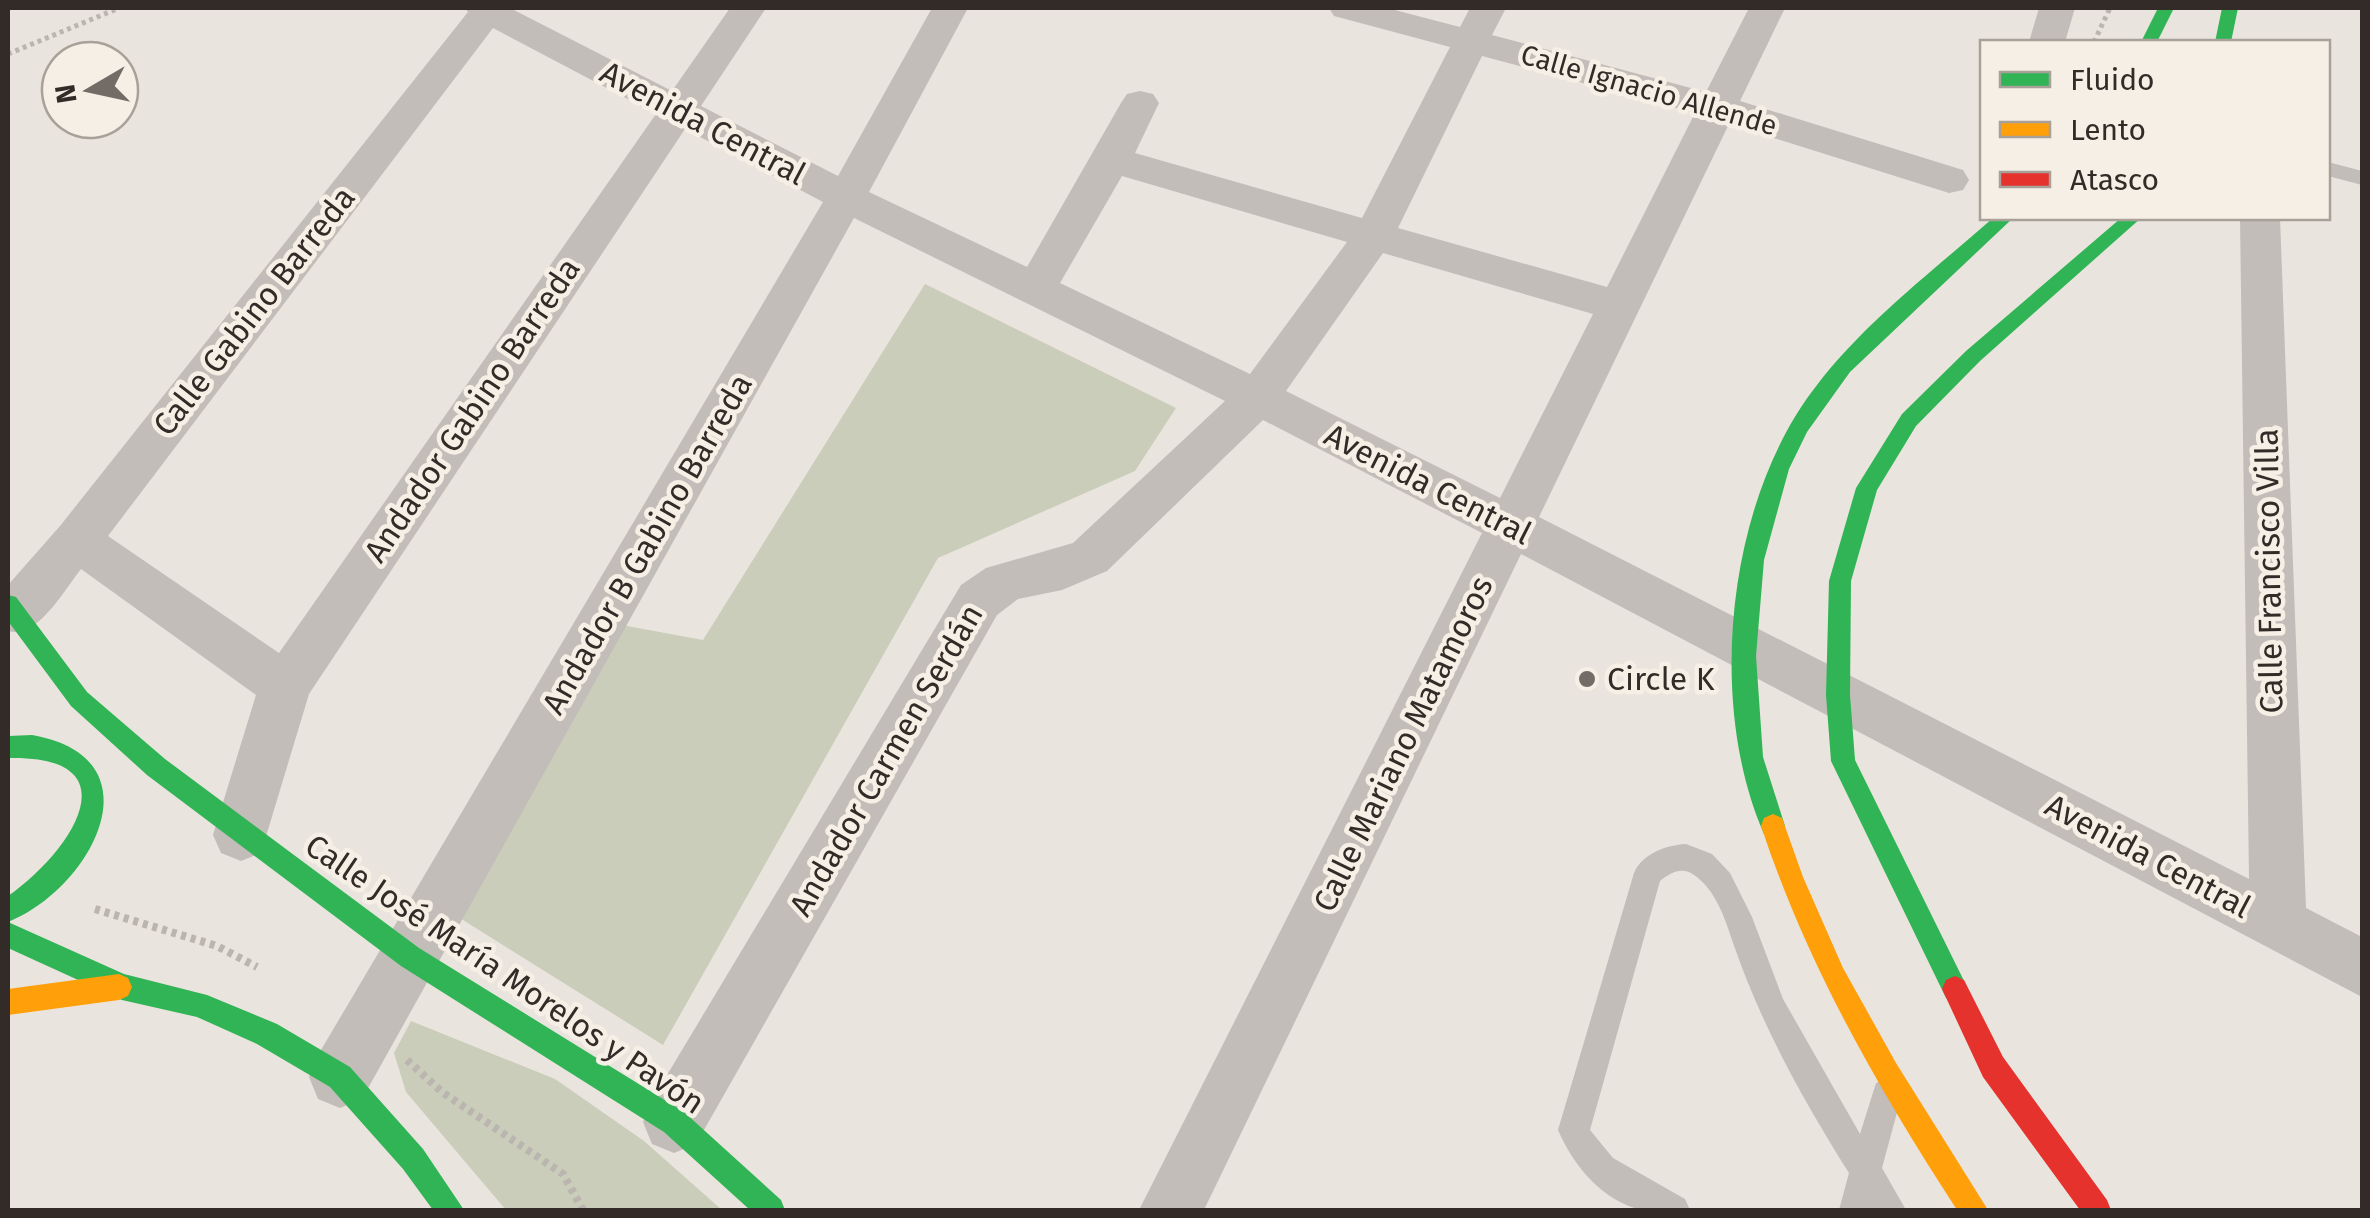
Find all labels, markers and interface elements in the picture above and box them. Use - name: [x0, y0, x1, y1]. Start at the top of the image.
- street label: Calle Ignacio Allende: [1517, 38, 1781, 142]
- north arrow: [40, 40, 140, 140]
- legend: [1980, 40, 2330, 220]
- street label: Avenida Central: [594, 53, 812, 193]
- text: Fluido: [2070, 62, 2155, 98]
- text: N: [48, 82, 84, 106]
- text: Lento: [2070, 112, 2146, 148]
- text: Atasco: [2070, 162, 2159, 198]
- street label: Calle Gabino Barreda: [145, 179, 363, 443]
- street label: Andador Gabino Barreda: [356, 251, 588, 569]
- street label: Andador B Gabino Barreda: [534, 367, 760, 721]
- street label: Avenida Central: [1318, 416, 1538, 552]
- street label: Calle Francisco Villa: [2248, 428, 2290, 714]
- street label: Calle Mariano Matamoros: [1305, 570, 1501, 918]
- street label: Andador Carmen Serdán: [781, 598, 991, 922]
- place label: Circle K: [1607, 660, 1715, 698]
- marker: Circle K: [1576, 668, 1598, 690]
- street label: Avenida Central: [2039, 786, 2257, 926]
- street label: Calle José María Morelos y Pavón: [298, 826, 712, 1122]

